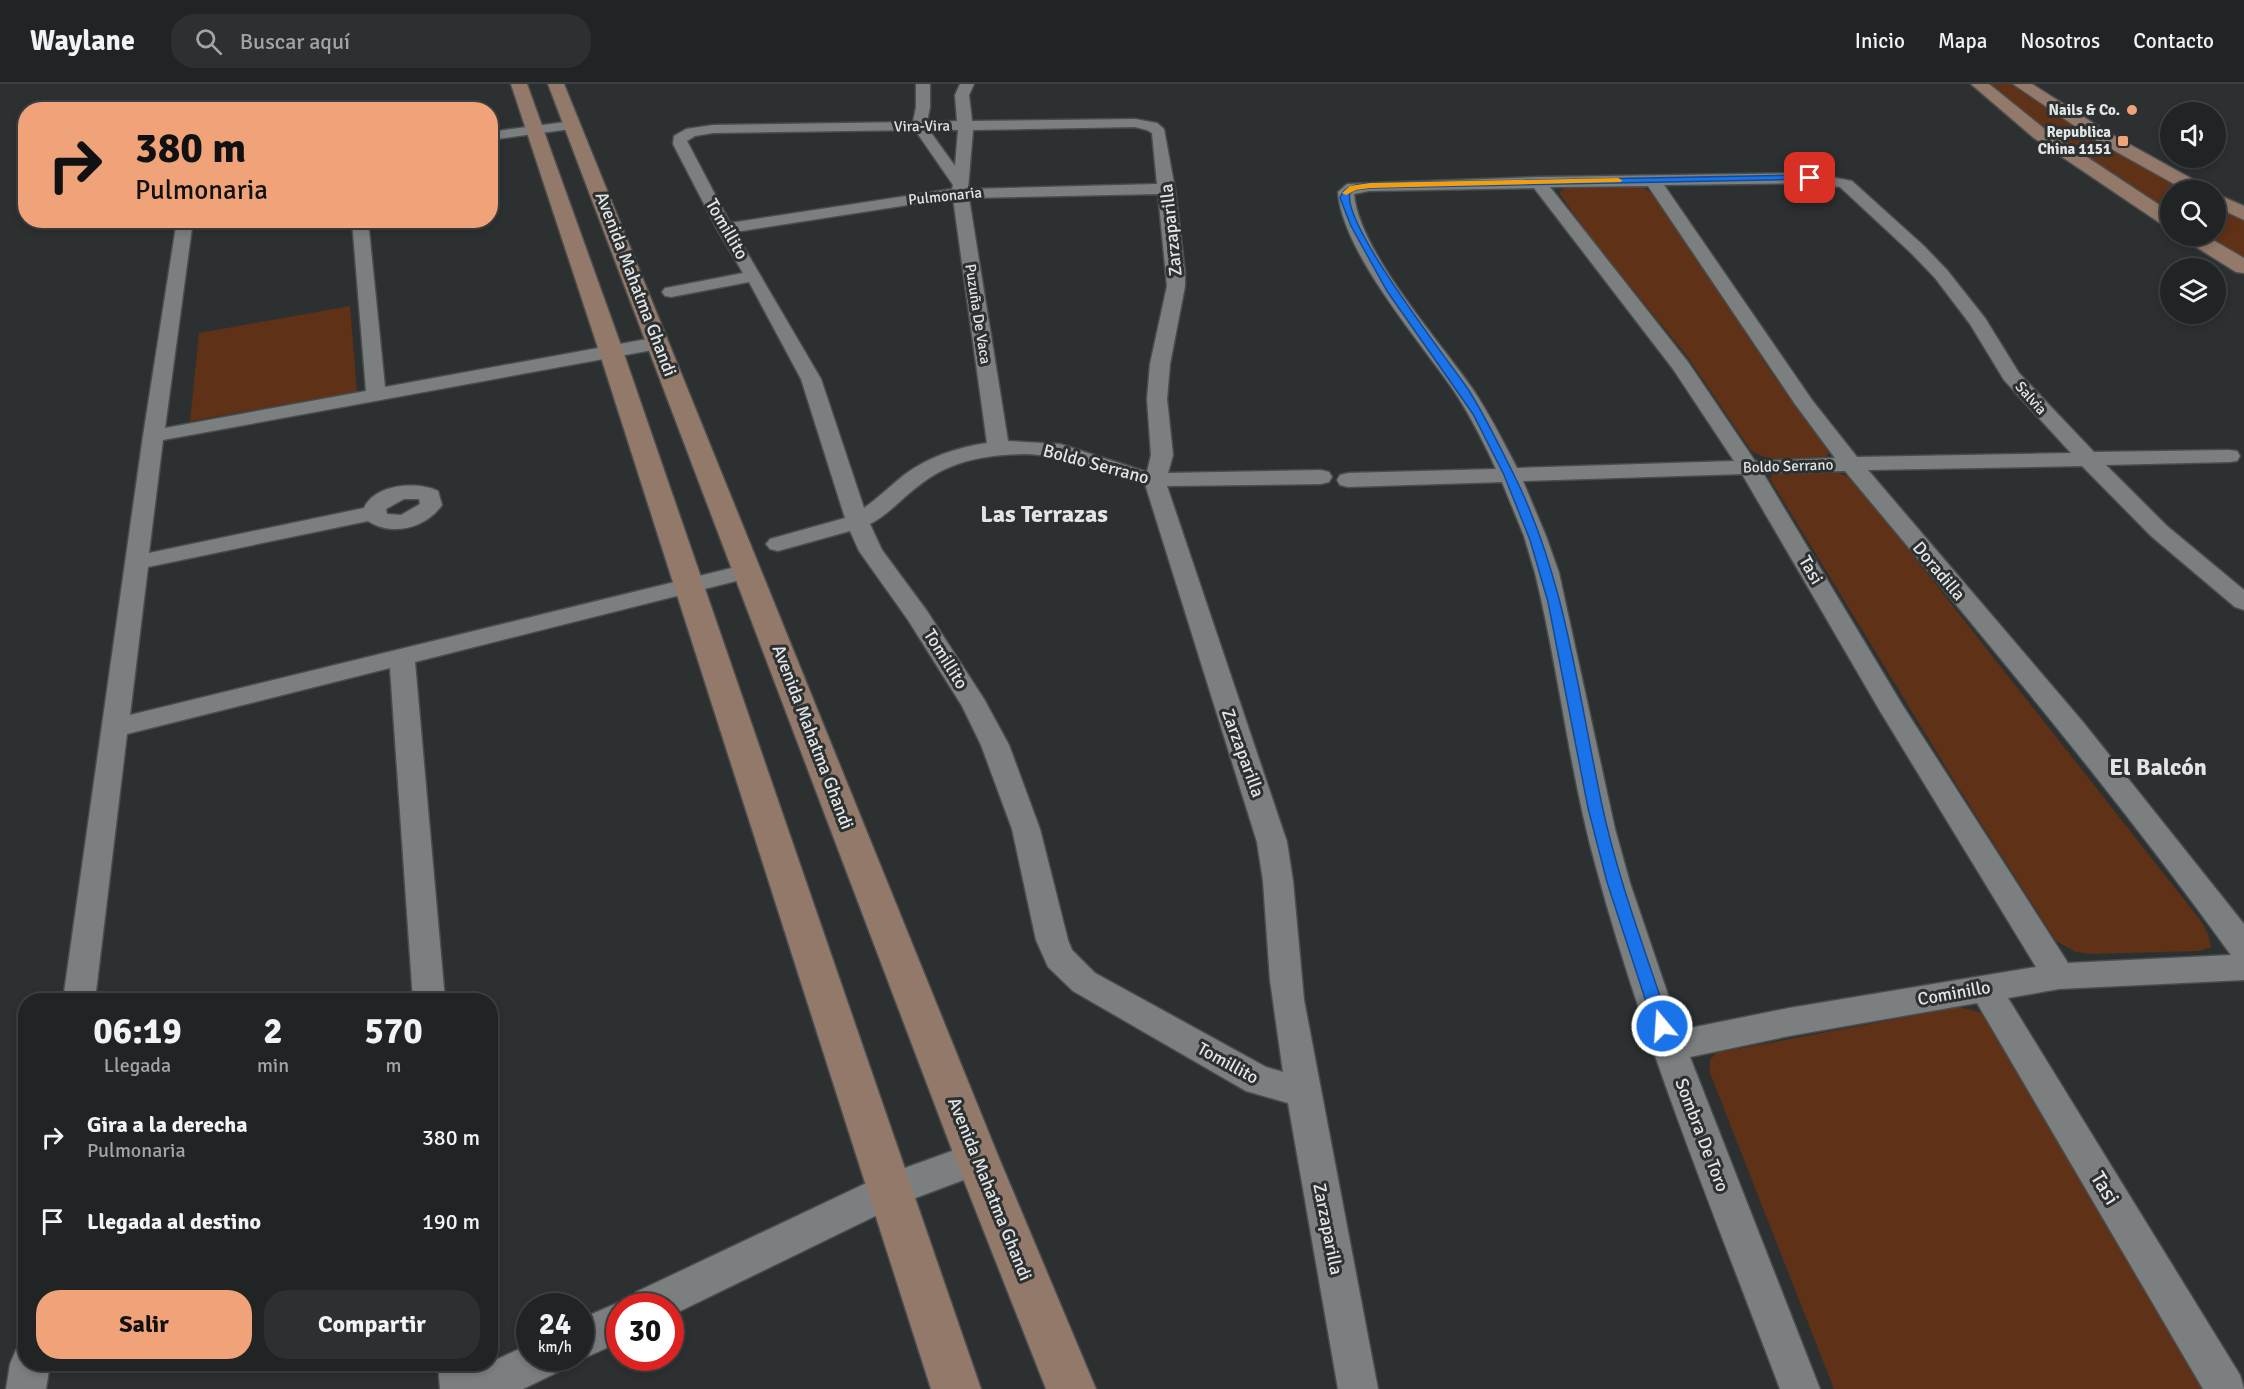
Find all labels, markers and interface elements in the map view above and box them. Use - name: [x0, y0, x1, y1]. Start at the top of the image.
- search box: [171, 14, 591, 68]
- text: Waylane: [30, 24, 135, 58]
- icon: search: [192, 25, 225, 58]
- text: Buscar aquí: [240, 28, 350, 55]
- text: Inicio: [1855, 28, 1905, 54]
- text: Mapa: [1938, 28, 1987, 54]
- text: Nosotros: [2020, 28, 2100, 54]
- text: Contacto: [2133, 28, 2214, 54]
- place label: Nails & Co.: [2049, 101, 2120, 119]
- map controls: [2160, 102, 2226, 324]
- button: sound: [2160, 102, 2226, 168]
- marker: Nails & Co.: [2125, 103, 2139, 117]
- street label: Vira-Vira: [894, 117, 950, 135]
- text: 380 m: [135, 123, 246, 174]
- place label: Republica China 1151: [2038, 123, 2111, 158]
- icon: right: [36, 126, 114, 204]
- marker: Republica China 1151: [2116, 134, 2130, 148]
- pin: [1784, 152, 1835, 203]
- icon: arrive: [1793, 161, 1826, 194]
- text: Pulmonaria: [135, 174, 268, 207]
- button: search: [2160, 180, 2226, 246]
- street label: Pulmonaria: [907, 183, 983, 209]
- street label: Zarzaparilla: [1155, 183, 1187, 277]
- street label: Avenida Mahatma Ghandi: [591, 189, 681, 379]
- street label: Tomillito: [701, 195, 753, 263]
- button: layers: [2160, 258, 2226, 324]
- street label: Puzuña De Vaca: [961, 263, 995, 365]
- street label: Salvia: [2011, 378, 2051, 418]
- street label: Boldo Serrano: [1041, 439, 1151, 489]
- street label: Boldo Serrano: [1742, 455, 1834, 477]
- district label: Las Terrazas: [980, 499, 1108, 529]
- street label: Doradilla: [1908, 537, 1970, 605]
- street label: Tasi: [1794, 552, 1828, 588]
- street label: Tomillito: [919, 625, 973, 693]
- street label: Avenida Mahatma Ghandi: [768, 642, 858, 832]
- street label: Zarzaparilla: [1217, 706, 1269, 800]
- district label: El Balcón: [2109, 752, 2207, 782]
- street label: Cominillo: [1916, 976, 1992, 1010]
- position arrow: [1630, 994, 1694, 1058]
- text: 06:19: [93, 1009, 182, 1054]
- text: 2: [263, 1009, 283, 1054]
- text: 570: [364, 1009, 423, 1054]
- street label: Tomillito: [1194, 1037, 1262, 1089]
- text: Llegada: [104, 1053, 171, 1078]
- text: min: [257, 1053, 289, 1078]
- text: m: [386, 1053, 402, 1078]
- street label: Sombra De Toro: [1670, 1075, 1734, 1195]
- street label: Avenida Mahatma Ghandi: [943, 1094, 1037, 1284]
- text: Gira a la derecha: [87, 1111, 248, 1138]
- icon: right: [36, 1121, 69, 1154]
- text: 380 m: [422, 1124, 480, 1151]
- text: Pulmonaria: [87, 1138, 186, 1163]
- street label: Tasi: [2085, 1167, 2125, 1209]
- street label: Zarzaparilla: [1308, 1181, 1348, 1277]
- icon: arrive: [36, 1205, 69, 1238]
- text: Llegada al destino: [87, 1208, 261, 1235]
- text: 190 m: [422, 1208, 480, 1235]
- button: Salir: [36, 1290, 252, 1359]
- button: Compartir: [264, 1290, 480, 1359]
- speed limit sign: 30: [606, 1293, 684, 1371]
- text: 24: [539, 1306, 571, 1343]
- text: km/h: [538, 1338, 572, 1356]

